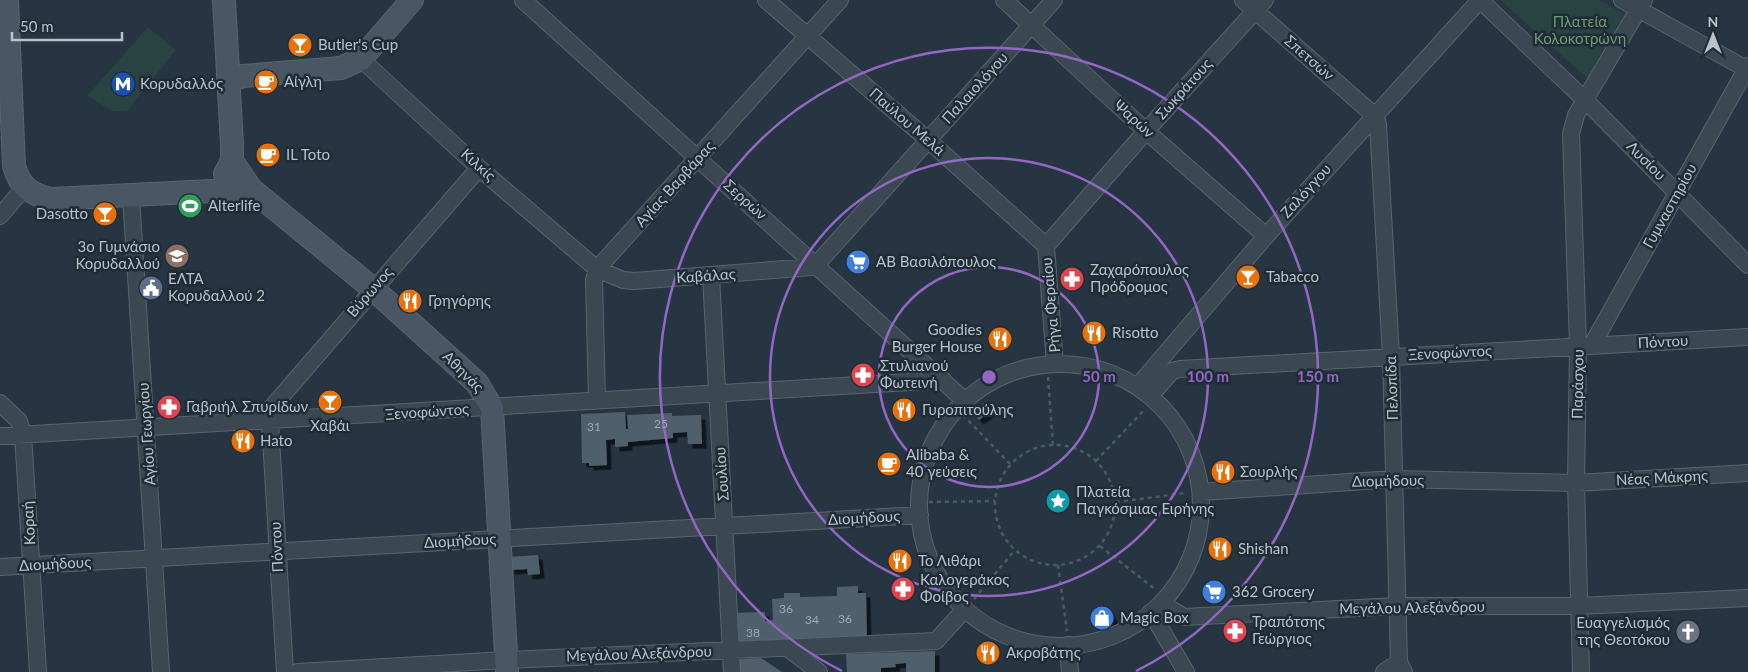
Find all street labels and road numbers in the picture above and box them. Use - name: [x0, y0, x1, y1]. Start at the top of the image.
- street label: Σπετσών: [1281, 31, 1338, 84]
- street label: Παλαιολόγου: [938, 48, 1011, 127]
- street label: Σωκράτους: [1151, 54, 1215, 122]
- street label: Παύλου Μελά: [866, 84, 949, 159]
- street label: Ψαρών: [1111, 95, 1159, 141]
- street label: Αγίας Βαρβάρας: [631, 137, 718, 230]
- street label: Λυσίου: [1623, 137, 1670, 184]
- street label: Κιλκίς: [458, 144, 500, 184]
- street label: Ζαλόγγου: [1276, 160, 1334, 221]
- street label: Γυμναστηρίου: [1638, 160, 1700, 251]
- street label: Σερρών: [720, 175, 771, 223]
- street label: Ρήγα Φεραίου: [1037, 257, 1063, 353]
- street label: Βύρωνος: [343, 263, 396, 320]
- street label: Καβάλας: [676, 264, 736, 286]
- street label: Πόντου: [1637, 331, 1689, 351]
- street label: Ξενοφώντος: [1407, 341, 1492, 363]
- street label: Αθηνάς: [439, 347, 488, 396]
- street label: Παράσχου: [1567, 349, 1587, 419]
- street label: Πελοπίδα: [1381, 355, 1401, 421]
- street label: Αγίου Γεωργίου: [133, 382, 159, 486]
- street label: Ξενοφώντος: [384, 399, 470, 423]
- street label: Σουλίου: [710, 447, 732, 502]
- street label: Νέας Μάκρης: [1616, 466, 1708, 488]
- street label: Διομήδους: [1352, 470, 1424, 490]
- street label: Κοραή: [18, 501, 38, 545]
- street label: Διομήδους: [827, 506, 901, 528]
- street label: Πόντου: [266, 521, 286, 573]
- street label: Διομήδους: [423, 529, 497, 551]
- street label: Διομήδους: [18, 552, 92, 574]
- street label: Μεγάλου Αλεξάνδρου: [1339, 597, 1485, 618]
- street label: Μεγάλου Αλεξάνδρου: [566, 641, 712, 666]

